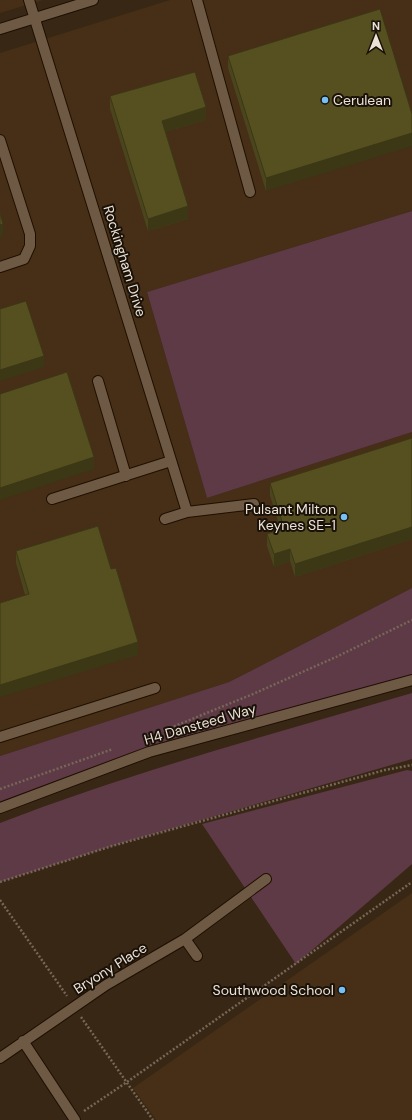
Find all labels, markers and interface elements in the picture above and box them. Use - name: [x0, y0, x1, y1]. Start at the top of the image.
- north arrow: [356, 16, 396, 56]
- text: N: [372, 19, 380, 33]
- place label: Cerulean: [333, 91, 391, 109]
- marker: Cerulean: [320, 95, 330, 105]
- street label: Rockingham Drive: [100, 203, 151, 319]
- place label: Pulsant Milton Keynes SE-1: [245, 500, 336, 534]
- marker: Pulsant Milton Keynes SE-1: [339, 512, 349, 522]
- street label: H4 Dansteed Way: [142, 699, 258, 749]
- street label: Bryony Place: [70, 938, 150, 998]
- place label: Southwood School: [213, 981, 334, 999]
- marker: Southwood School: [337, 985, 347, 995]

